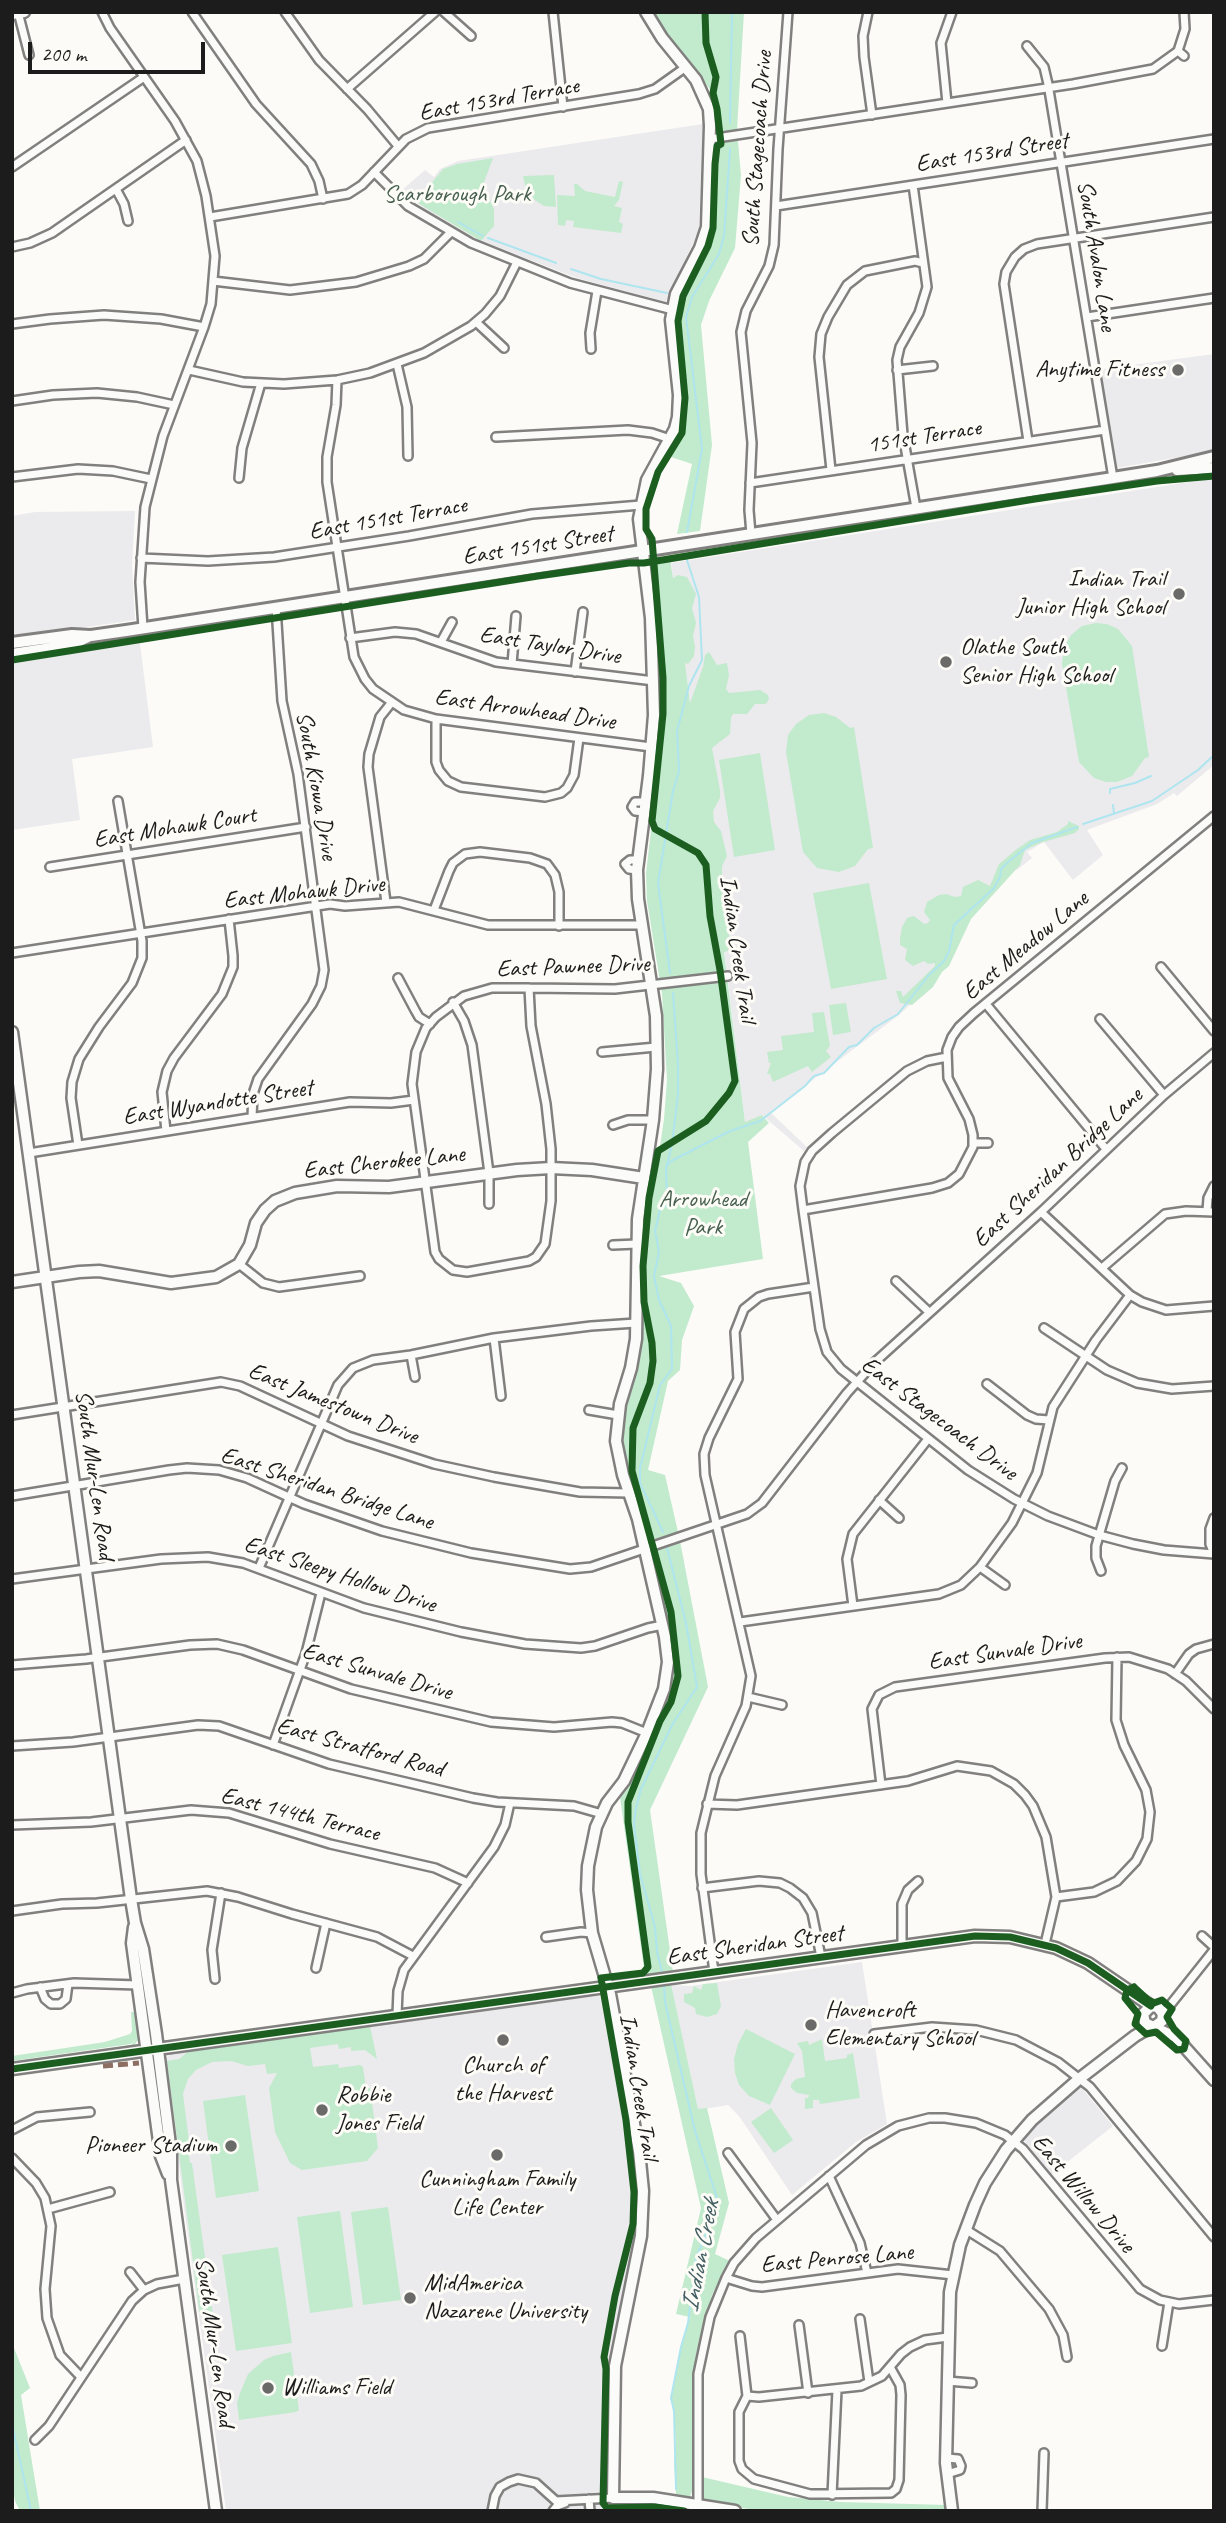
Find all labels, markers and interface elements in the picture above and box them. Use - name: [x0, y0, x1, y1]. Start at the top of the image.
- scale bar: [32, 28, 208, 72]
- text: 200 m: [41, 41, 86, 67]
- street label: South Stagecoach Drive: [737, 50, 779, 248]
- street label: East 153rd Terrace: [417, 72, 581, 128]
- street label: East 153rd Street: [914, 127, 1070, 179]
- street label: South Avalon Lane: [1070, 179, 1122, 333]
- park label: Scarborough Park: [383, 181, 531, 209]
- place label: Anytime Fitness: [1035, 356, 1164, 384]
- marker: Anytime Fitness: [1170, 362, 1186, 378]
- street label: 151st Terrace: [865, 414, 983, 460]
- street label: East 151st Terrace: [307, 491, 469, 547]
- street label: East 151st Street: [461, 520, 615, 572]
- place label: Indian Trail Junior High School: [1016, 566, 1165, 622]
- marker: Indian Trail Junior High School: [1171, 586, 1187, 602]
- street label: East Taylor Drive: [478, 621, 622, 671]
- place label: Olathe South Senior High School: [960, 634, 1112, 690]
- marker: Olathe South Senior High School: [938, 654, 954, 670]
- street label: East Arrowhead Drive: [433, 683, 617, 737]
- street label: South Kiowa Drive: [289, 710, 343, 862]
- street label: East Mohawk Court: [92, 801, 258, 855]
- street label: East Mohawk Drive: [222, 870, 386, 916]
- street label: Indian Creek Trail: [713, 874, 761, 1024]
- street label: East Meadow Lane: [957, 885, 1095, 1007]
- street label: East Pawnee Drive: [496, 950, 650, 984]
- street label: East Wyandotte Street: [121, 1074, 315, 1132]
- street label: East Sheridan Bridge Lane: [967, 1082, 1149, 1254]
- street label: East Cherokee Lane: [302, 1140, 466, 1186]
- park label: Arrowhead Park: [659, 1186, 747, 1242]
- street label: East Stagecoach Drive: [855, 1351, 1023, 1487]
- street label: East Jamestown Drive: [244, 1357, 422, 1451]
- street label: South Mur-Len Road: [68, 1389, 120, 1561]
- street label: East Sheridan Bridge Lane: [217, 1441, 437, 1537]
- street label: East Sleepy Hollow Drive: [241, 1530, 439, 1620]
- street label: East Sunvale Drive: [927, 1627, 1083, 1677]
- street label: East Sunvale Drive: [299, 1637, 455, 1707]
- street label: East Stratford Road: [273, 1712, 447, 1784]
- street label: East 144th Terrace: [218, 1781, 382, 1849]
- street label: East Sheridan Street: [665, 1919, 845, 1973]
- place label: Havencroft Elementary School: [825, 1997, 975, 2053]
- street label: Indian Creek Trail: [612, 2012, 664, 2162]
- marker: Havencroft Elementary School: [803, 2017, 819, 2033]
- marker: Church of the Harvest: [495, 2032, 511, 2048]
- place label: Church of the Harvest: [455, 2052, 551, 2108]
- place label: Robbie Jones Field: [336, 2082, 421, 2138]
- marker: Robbie Jones Field: [314, 2102, 330, 2118]
- street label: East Willow Drive: [1025, 2129, 1141, 2259]
- place label: Pioneer Stadium: [85, 2132, 217, 2160]
- marker: Pioneer Stadium: [223, 2138, 239, 2154]
- marker: Cunningham Family Life Center: [489, 2147, 505, 2163]
- place label: Cunningham Family Life Center: [419, 2166, 575, 2222]
- water label: Indian Creek: [675, 2197, 727, 2315]
- street label: East Penrose Lane: [760, 2238, 914, 2280]
- street label: South Mur-Len Road: [188, 2256, 240, 2428]
- place label: MidAmerica Nazarene University: [424, 2270, 587, 2326]
- marker: MidAmerica Nazarene University: [402, 2290, 418, 2306]
- place label: Williams Field: [282, 2374, 391, 2402]
- marker: Williams Field: [260, 2380, 276, 2396]

